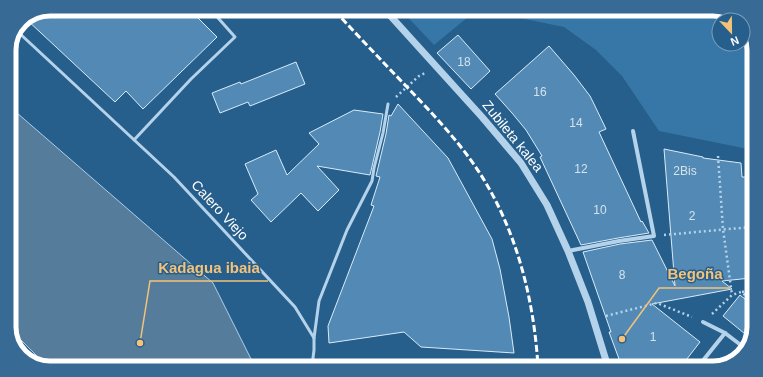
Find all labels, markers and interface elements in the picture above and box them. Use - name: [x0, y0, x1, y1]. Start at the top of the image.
- north arrow: [711, 12, 751, 52]
- text: N: [729, 34, 741, 48]
- house number: 18: [457, 55, 471, 69]
- house number: 16: [533, 85, 547, 99]
- street label: Zubileta kalea: [479, 97, 547, 175]
- house number: 14: [569, 116, 583, 130]
- house number: 12: [574, 162, 588, 176]
- house number: 2Bis: [673, 164, 697, 178]
- street label: Calero Viejo: [188, 177, 252, 243]
- house number: 10: [593, 203, 607, 217]
- house number: 2: [689, 209, 696, 223]
- callout: Kadagua ibaia: [150, 254, 268, 281]
- text: Kadagua ibaia: [158, 259, 261, 276]
- callout: Begoña: [659, 261, 730, 288]
- text: Begoña: [667, 265, 723, 282]
- house number: 8: [619, 268, 626, 282]
- house number: 1: [650, 330, 657, 344]

